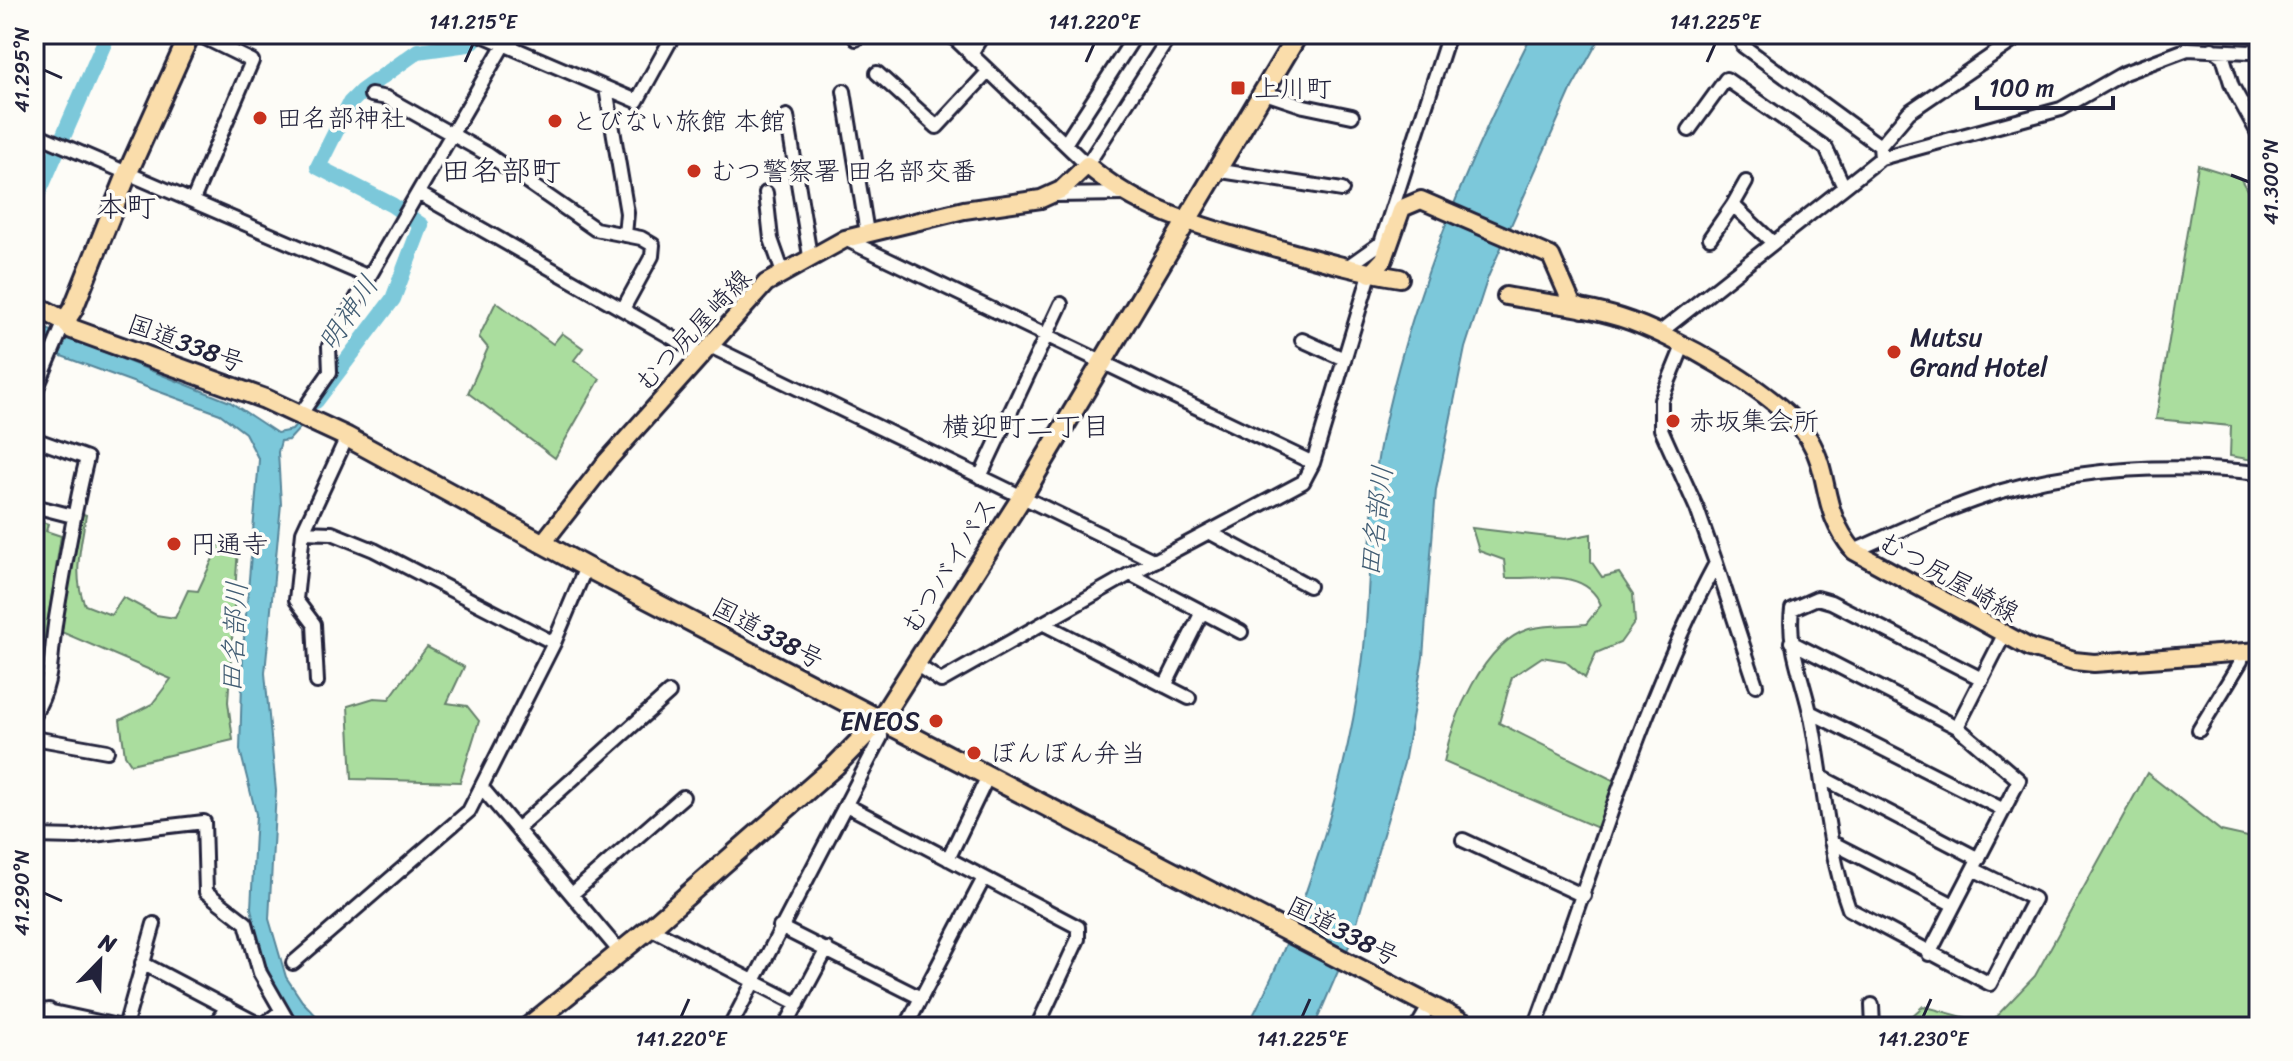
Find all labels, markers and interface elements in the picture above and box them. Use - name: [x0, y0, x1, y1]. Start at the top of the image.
- text: 141.215°E: [429, 5, 519, 40]
- text: 141.220°E: [1048, 5, 1141, 40]
- text: 141.225°E: [1670, 5, 1762, 40]
- text: 41.295°N: [5, 27, 40, 113]
- scale bar: [1977, 60, 2113, 110]
- place label: 上川町: [1254, 65, 1332, 111]
- text: 100 m: [1989, 67, 2054, 109]
- marker: 上川町: [1229, 79, 1247, 97]
- place label: 田名部神社: [276, 95, 406, 141]
- place label: とびない旅館 本館: [571, 98, 786, 144]
- marker: 田名部神社: [251, 109, 269, 127]
- marker: とびない旅館 本館: [546, 112, 564, 130]
- text: 41.300°N: [2254, 139, 2289, 225]
- district label: 田名部町: [441, 144, 561, 198]
- place label: むつ警察署 田名部交番: [710, 148, 977, 194]
- marker: むつ警察署 田名部交番: [685, 162, 703, 180]
- district label: 本町: [96, 180, 156, 234]
- street label: むつ尻屋崎線: [623, 257, 763, 403]
- water label: 明神川: [304, 264, 392, 362]
- street label: 国道338号: [121, 300, 251, 386]
- place label: Mutsu Grand Hotel: [1910, 314, 2048, 390]
- marker: Mutsu Grand Hotel: [1885, 343, 1903, 361]
- place label: 赤坂集会所: [1689, 398, 1819, 444]
- district label: 横迎町二丁目: [942, 402, 1110, 451]
- marker: 赤坂集会所: [1664, 412, 1682, 430]
- water label: 田名部川: [1345, 462, 1407, 580]
- street label: むつバイパス: [888, 487, 1010, 643]
- street label: むつ尻屋崎線: [1870, 519, 2028, 635]
- place label: 円通寺: [190, 521, 268, 567]
- marker: 円通寺: [165, 535, 183, 553]
- water label: 田名部川: [207, 580, 261, 694]
- street label: 国道338号: [703, 584, 833, 682]
- place label: ENEOS: [840, 698, 920, 744]
- marker: ENEOS: [927, 712, 945, 730]
- place label: ぼんぼん弁当: [990, 730, 1146, 776]
- marker: ぼんぼん弁当: [965, 744, 983, 762]
- text: 41.290°N: [5, 850, 40, 936]
- street label: 国道338号: [1278, 883, 1408, 979]
- north arrow: [60, 921, 140, 1001]
- text: N: [92, 922, 123, 964]
- text: 141.220°E: [635, 1022, 728, 1057]
- text: 141.225°E: [1257, 1022, 1349, 1057]
- text: 141.230°E: [1878, 1022, 1970, 1057]

